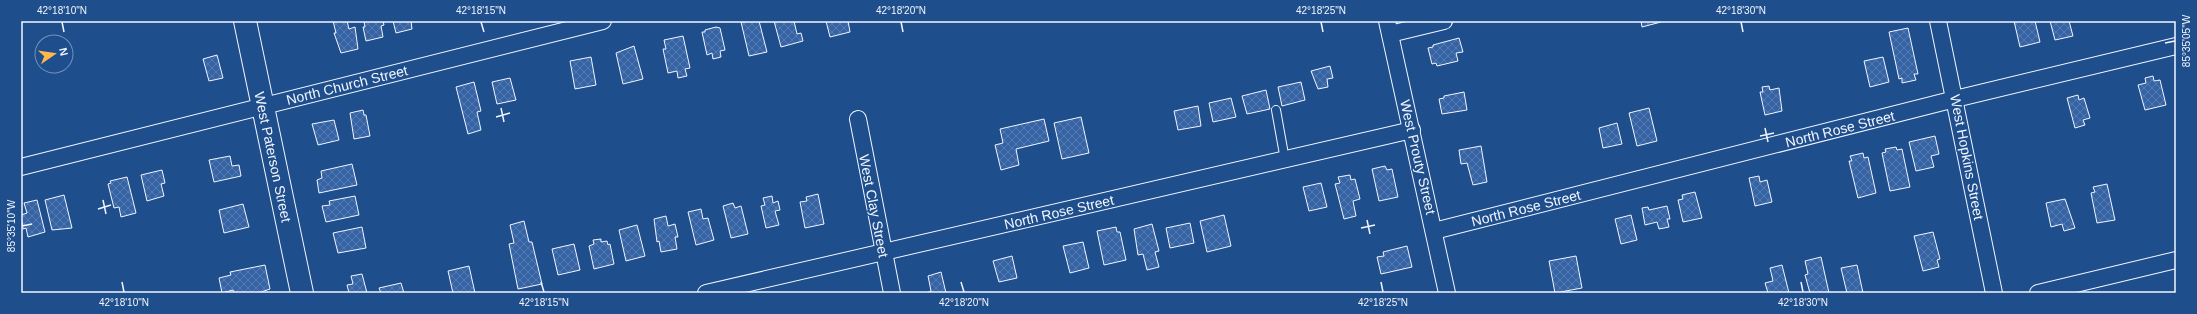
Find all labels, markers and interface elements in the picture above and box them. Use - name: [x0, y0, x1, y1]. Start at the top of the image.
- text: 42°18'10"N: [37, 5, 87, 16]
- text: 42°18'15"N: [456, 5, 506, 16]
- text: 42°18'20"N: [876, 5, 926, 16]
- text: 42°18'25"N: [1296, 5, 1346, 16]
- text: 42°18'30"N: [1716, 5, 1766, 16]
- text: 85°35'05"W: [2181, 14, 2192, 67]
- north arrow: [34, 34, 74, 74]
- text: N: [57, 47, 70, 57]
- street label: North Church Street: [285, 62, 409, 108]
- street label: West Paterson Street: [251, 90, 295, 224]
- street label: West Hopkins Street: [1947, 93, 1987, 221]
- street label: West Prouty Street: [1397, 98, 1439, 216]
- street label: North Rose Street: [1784, 108, 1896, 150]
- street label: West Clay Street: [856, 153, 892, 259]
- street label: North Rose Street: [1470, 187, 1582, 229]
- street label: North Rose Street: [1003, 192, 1115, 232]
- text: 85°35'10"W: [6, 199, 17, 252]
- text: 42°18'10"N: [99, 297, 149, 308]
- text: 42°18'15"N: [519, 297, 569, 308]
- text: 42°18'20"N: [939, 297, 989, 308]
- text: 42°18'25"N: [1358, 297, 1408, 308]
- text: 42°18'30"N: [1778, 297, 1828, 308]

